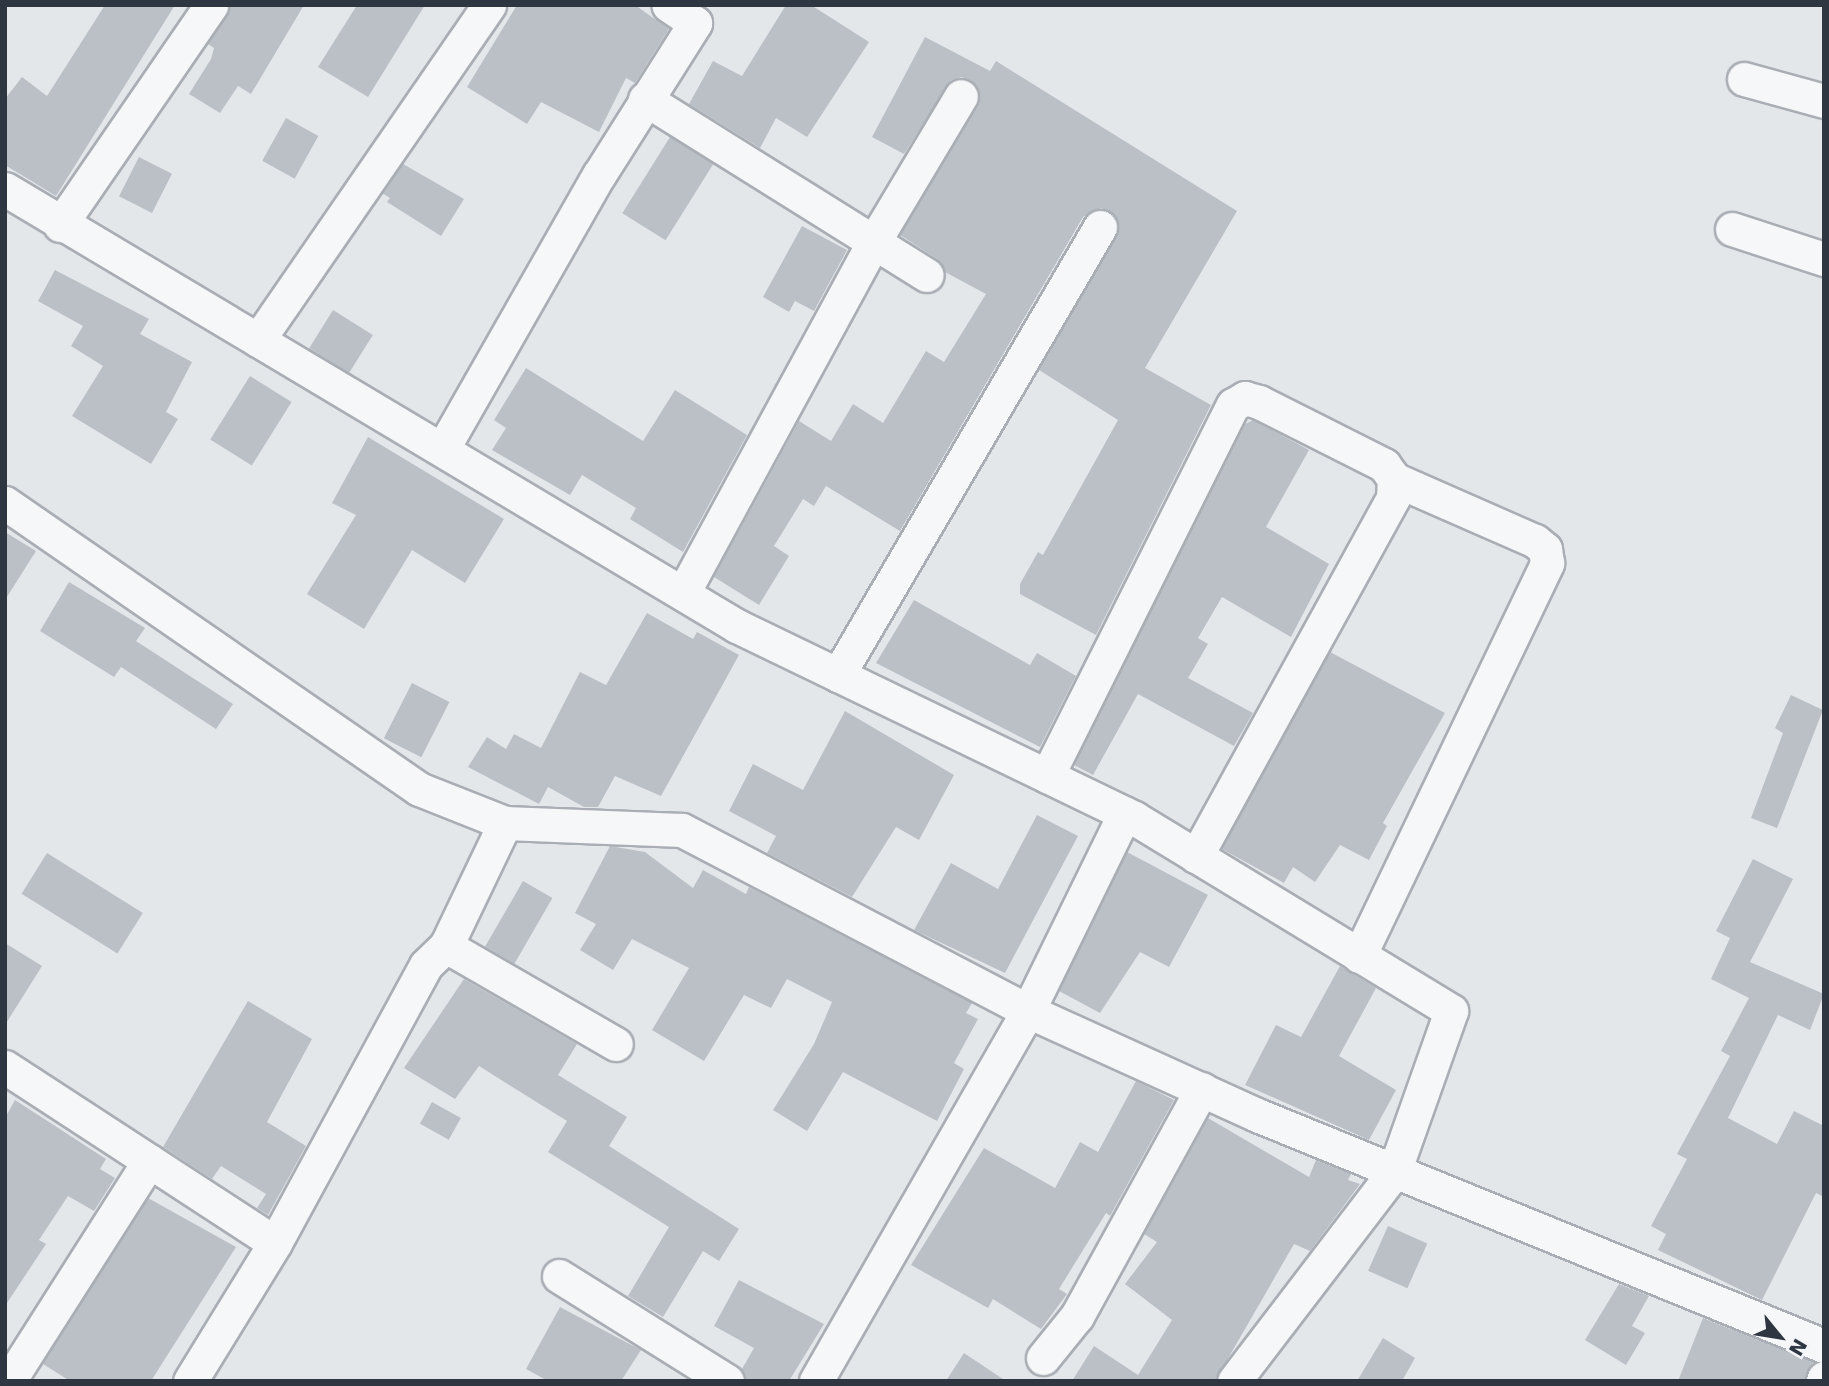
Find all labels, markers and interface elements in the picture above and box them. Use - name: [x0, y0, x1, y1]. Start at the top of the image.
- north arrow: [1745, 1302, 1815, 1372]
- text: N: [1785, 1335, 1812, 1360]

